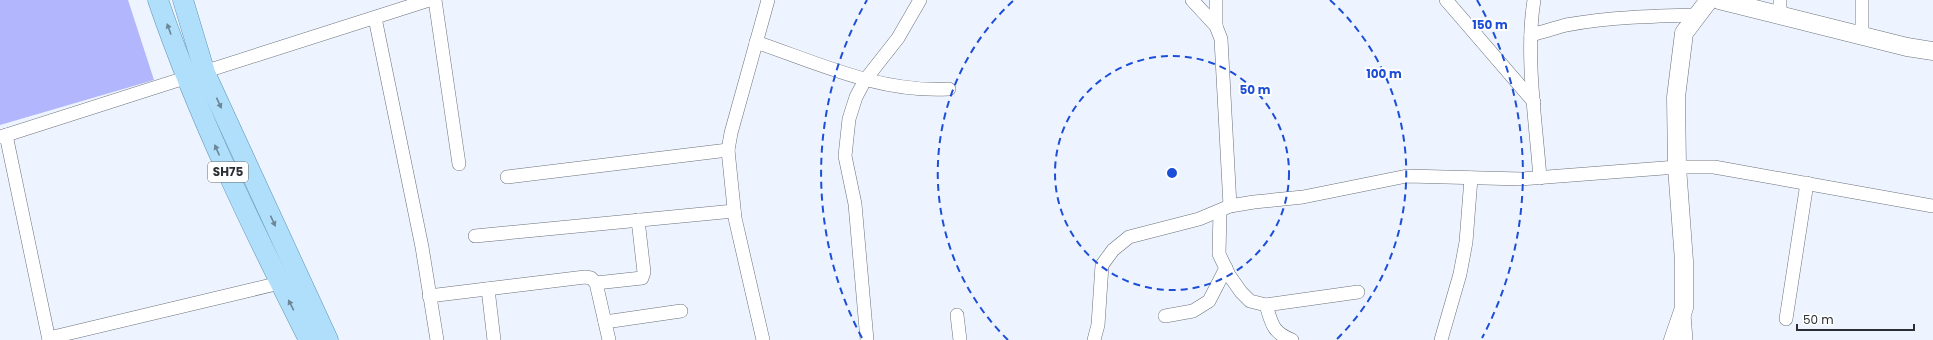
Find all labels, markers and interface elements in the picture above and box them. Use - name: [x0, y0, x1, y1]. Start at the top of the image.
- text: 150 m: [1472, 16, 1508, 33]
- one-way arrow: [165, 23, 171, 35]
- text: 100 m: [1366, 65, 1402, 82]
- text: 50 m: [1240, 81, 1271, 98]
- one-way arrow: [216, 97, 222, 108]
- one-way arrow: [214, 143, 220, 155]
- road number: SH75: [208, 162, 248, 182]
- centre of rings: [1165, 166, 1179, 180]
- one-way arrow: [270, 215, 276, 227]
- one-way arrow: [288, 299, 294, 311]
- scale bar: [1797, 306, 1914, 332]
- text: 50 m: [1803, 311, 1834, 328]

